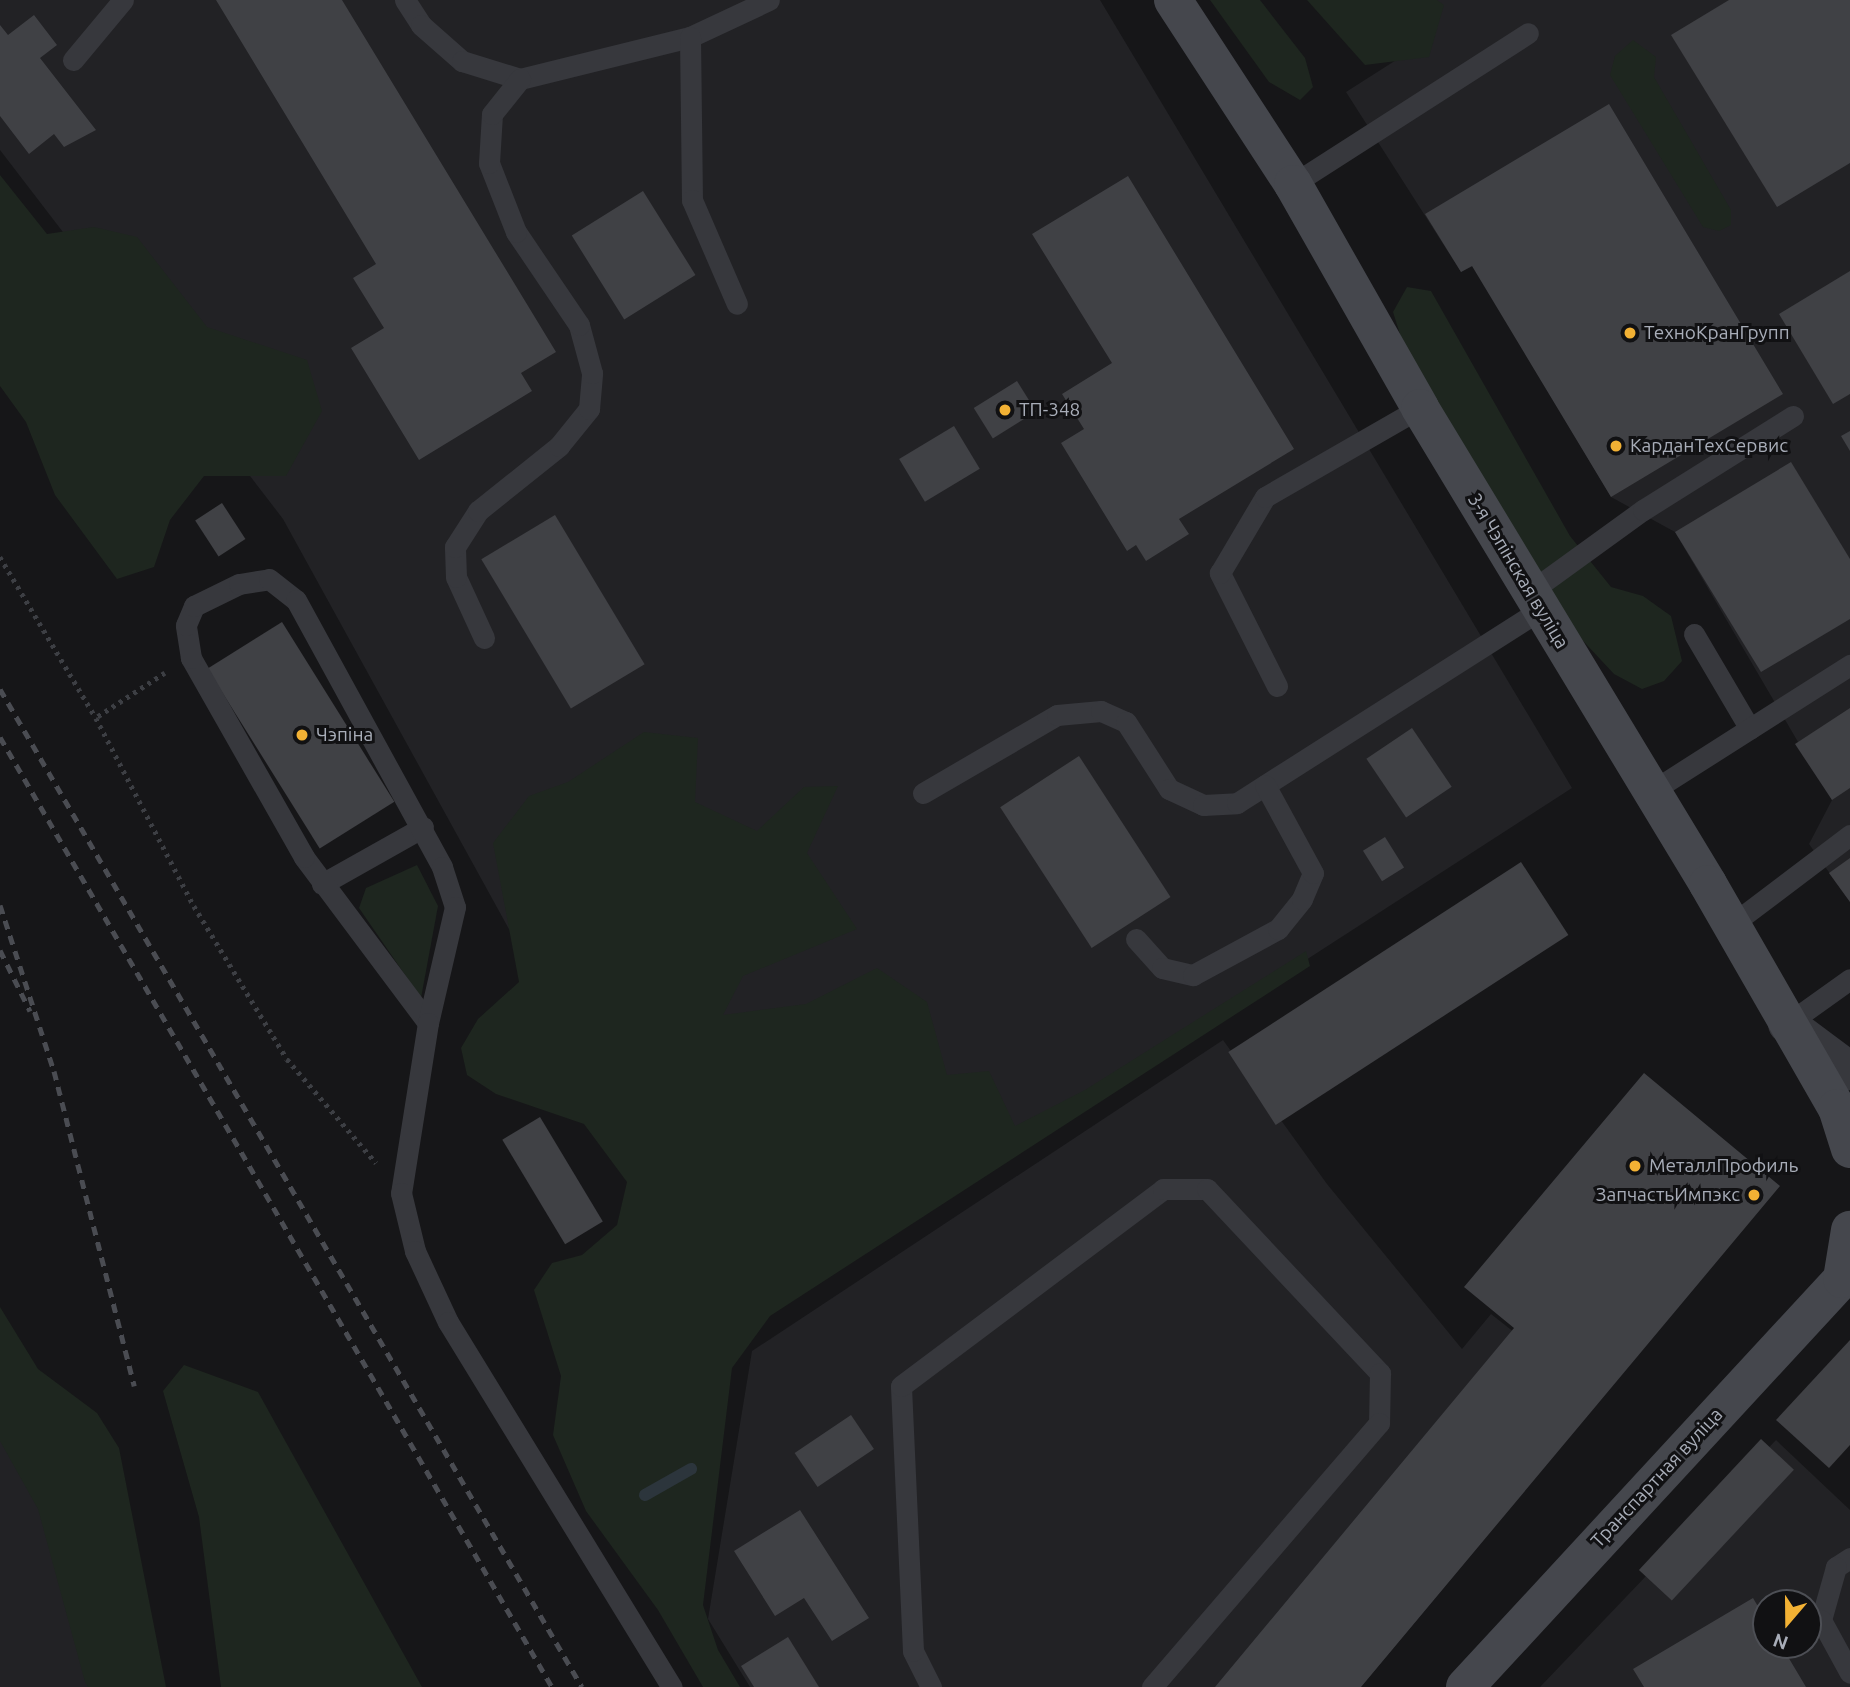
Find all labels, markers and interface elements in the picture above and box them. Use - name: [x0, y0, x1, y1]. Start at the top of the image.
- place label: ТехноКранГрупп: [1644, 322, 1790, 344]
- marker: ТехноКранГрупп: [1622, 325, 1638, 341]
- place label: ТП-348: [1019, 399, 1080, 421]
- marker: ТП-348: [997, 402, 1013, 418]
- place label: КарданТехСервис: [1630, 435, 1788, 457]
- marker: КарданТехСервис: [1608, 438, 1624, 454]
- street label: 3-я Чэпінская вуліца: [1463, 489, 1573, 653]
- place label: Чэпіна: [316, 724, 373, 746]
- marker: Чэпіна: [294, 727, 310, 743]
- place label: МеталлПрофиль: [1649, 1155, 1798, 1177]
- marker: МеталлПрофиль: [1627, 1158, 1643, 1174]
- place label: ЗапчастьИмпэкс: [1596, 1184, 1740, 1206]
- marker: ЗапчастьИмпэкс: [1746, 1187, 1762, 1203]
- street label: Транспартная вуліца: [1586, 1404, 1728, 1552]
- north arrow: [1752, 1589, 1822, 1659]
- text: N: [1770, 1629, 1791, 1655]

